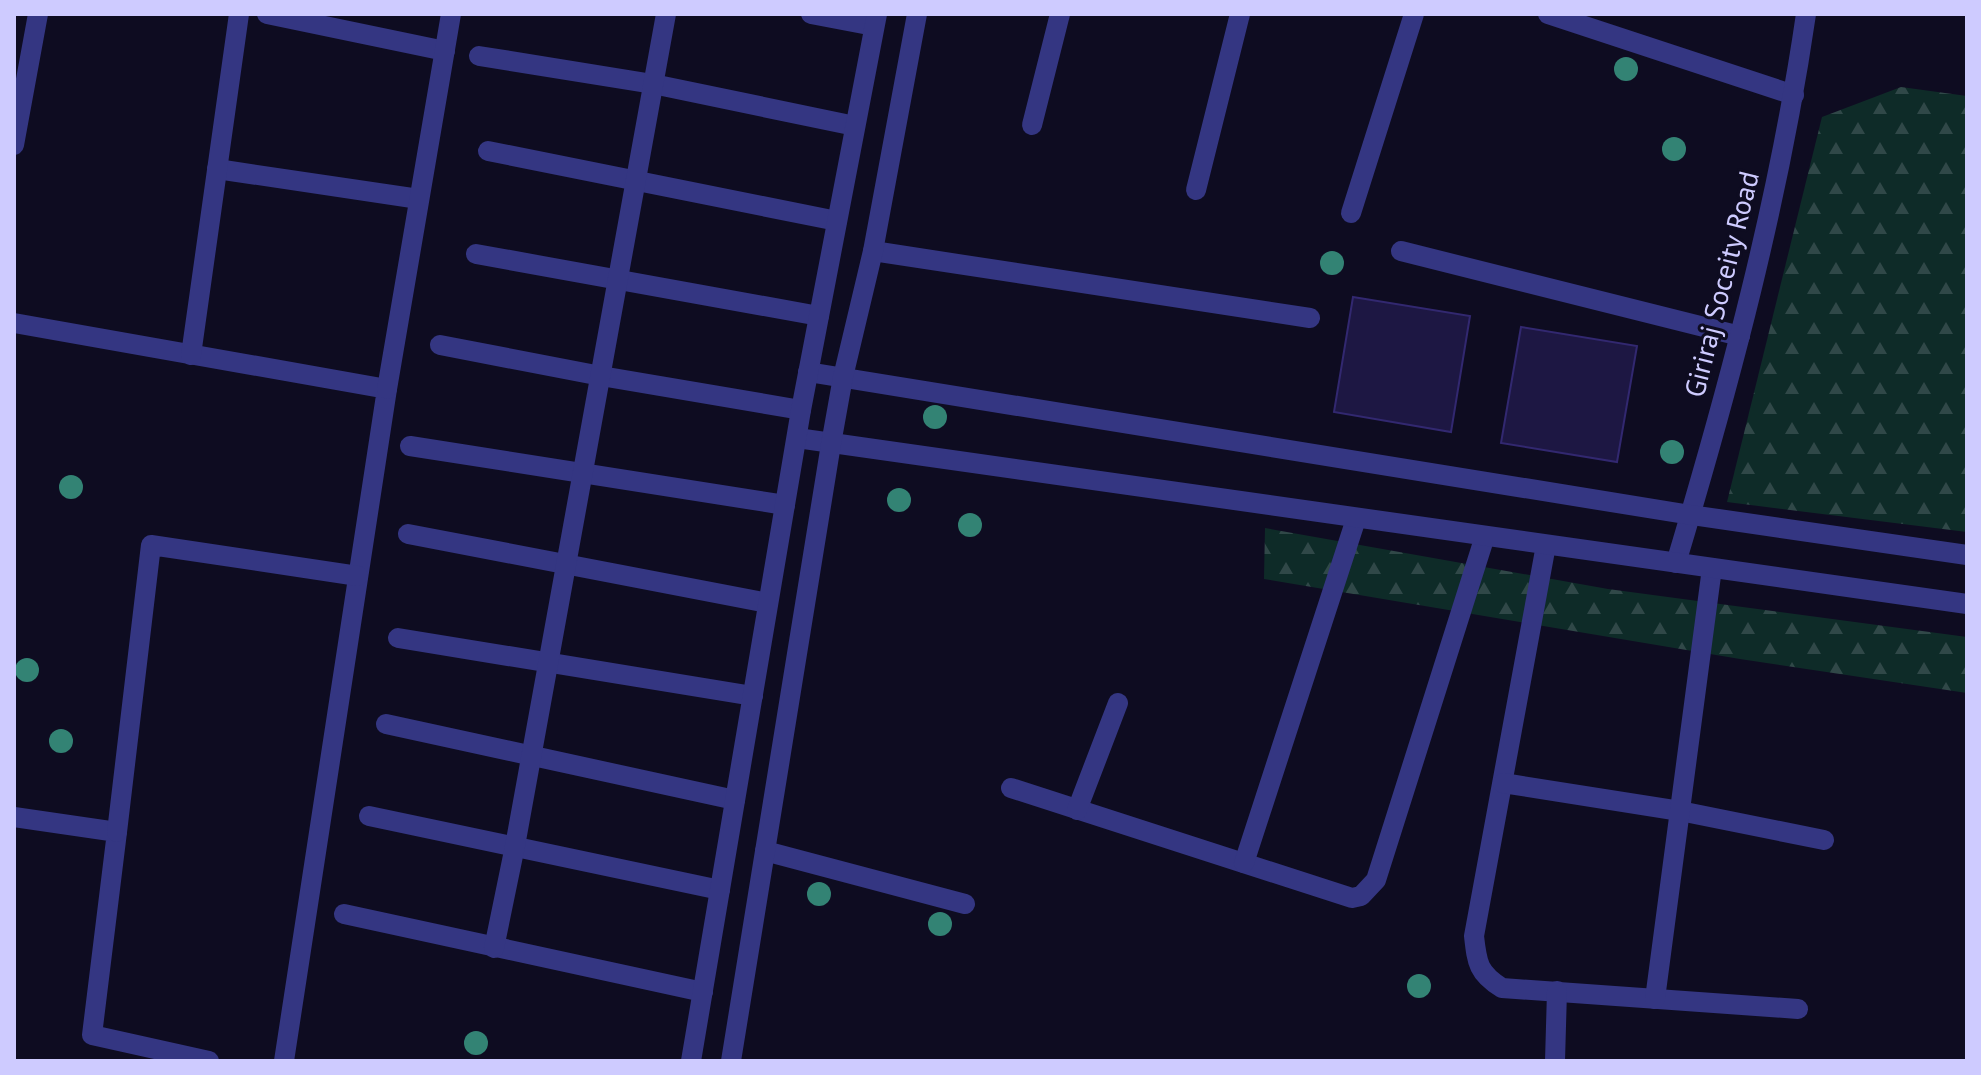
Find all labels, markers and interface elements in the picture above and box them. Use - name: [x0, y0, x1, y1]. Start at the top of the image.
- street label: Giriraj Soceity Road: [1675, 167, 1767, 401]

